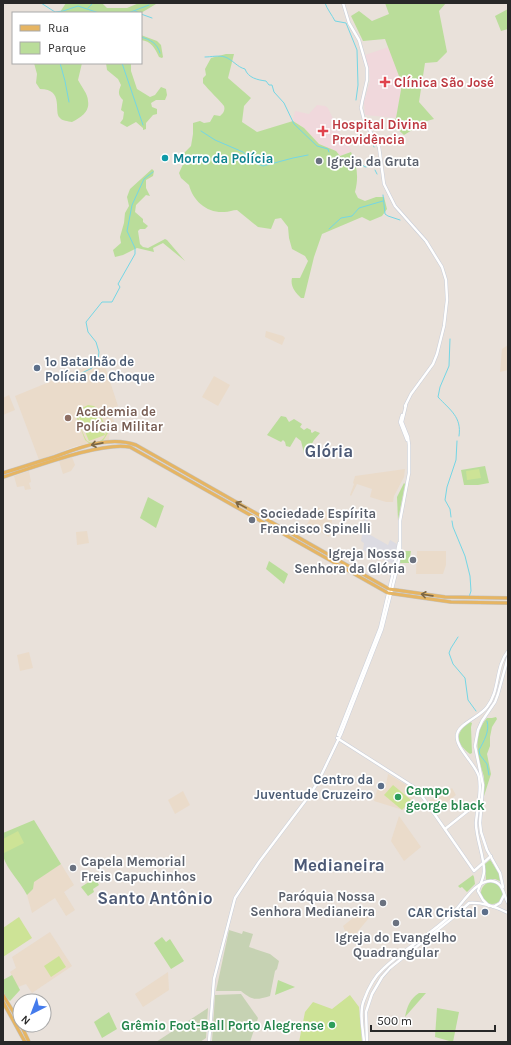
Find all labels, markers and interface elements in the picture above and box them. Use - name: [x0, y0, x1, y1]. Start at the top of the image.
- legend: [12, 12, 142, 64]
- text: Rua: [48, 21, 69, 35]
- text: Parque: [48, 41, 86, 55]
- place label: Clínica São José: [394, 75, 494, 90]
- marker: Clínica São José: [379, 76, 391, 88]
- place label: Hospital Divina Providência: [332, 117, 427, 147]
- marker: Hospital Divina Providência: [317, 125, 329, 137]
- place label: Morro da Polícia: [173, 151, 273, 166]
- marker: Morro da Polícia: [160, 153, 170, 163]
- place label: Igreja da Gruta: [327, 154, 419, 169]
- marker: Igreja da Gruta: [314, 156, 324, 166]
- place label: 1º Batalhão de Polícia de Choque: [45, 354, 155, 385]
- marker: 1º Batalhão de Polícia de Choque: [32, 363, 42, 373]
- place label: Academia de Polícia Militar: [76, 404, 164, 434]
- marker: Academia de Polícia Militar: [63, 413, 73, 423]
- one-way arrow: [91, 441, 104, 449]
- district label: Glória: [305, 441, 353, 461]
- one-way arrow: [235, 500, 247, 508]
- place label: Sociedade Espírita Francisco Spinelli: [260, 506, 376, 536]
- marker: Sociedade Espírita Francisco Spinelli: [247, 515, 257, 525]
- place label: Igreja Nossa Senhora da Glória: [294, 546, 405, 576]
- marker: Igreja Nossa Senhora da Glória: [408, 555, 418, 565]
- one-way arrow: [421, 591, 434, 599]
- place label: Centro da Juventude Cruzeiro: [254, 772, 373, 802]
- marker: Centro da Juventude Cruzeiro: [376, 781, 386, 791]
- place label: Campo george black: [406, 783, 485, 813]
- marker: Campo george black: [393, 792, 403, 802]
- place label: Capela Memorial Freis Capuchinhos: [81, 854, 196, 884]
- district label: Medianeira: [293, 855, 385, 875]
- marker: Capela Memorial Freis Capuchinhos: [68, 863, 78, 873]
- district label: Santo Antônio: [97, 888, 213, 908]
- place label: Paróquia Nossa Senhora Medianeira: [250, 889, 375, 919]
- marker: Paróquia Nossa Senhora Medianeira: [378, 898, 388, 908]
- place label: CAR Cristal: [408, 905, 477, 920]
- marker: CAR Cristal: [480, 907, 490, 917]
- marker: Igreja do Evangelho Quadrangular: [391, 918, 401, 928]
- place label: Igreja do Evangelho Quadrangular: [335, 930, 457, 960]
- north arrow: [12, 993, 52, 1033]
- scale bar: [371, 1007, 495, 1033]
- text: N: [18, 1013, 33, 1028]
- text: 500 m: [377, 1014, 412, 1028]
- place label: Grêmio Foot-Ball Porto Alegrense: [121, 1018, 324, 1033]
- marker: Grêmio Foot-Ball Porto Alegrense: [327, 1020, 337, 1030]

